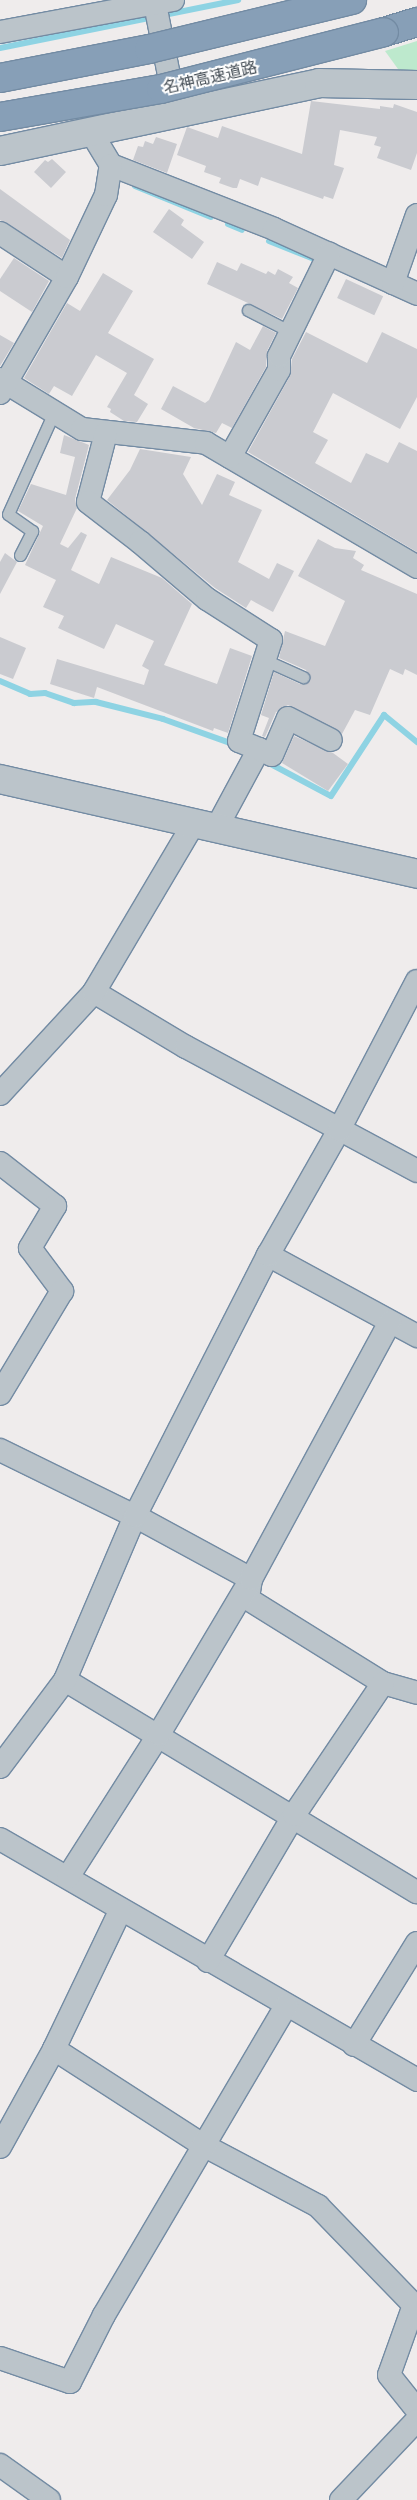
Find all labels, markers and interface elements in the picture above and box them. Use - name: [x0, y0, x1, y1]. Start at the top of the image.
- street label: 名神高速道路: [161, 57, 259, 97]

